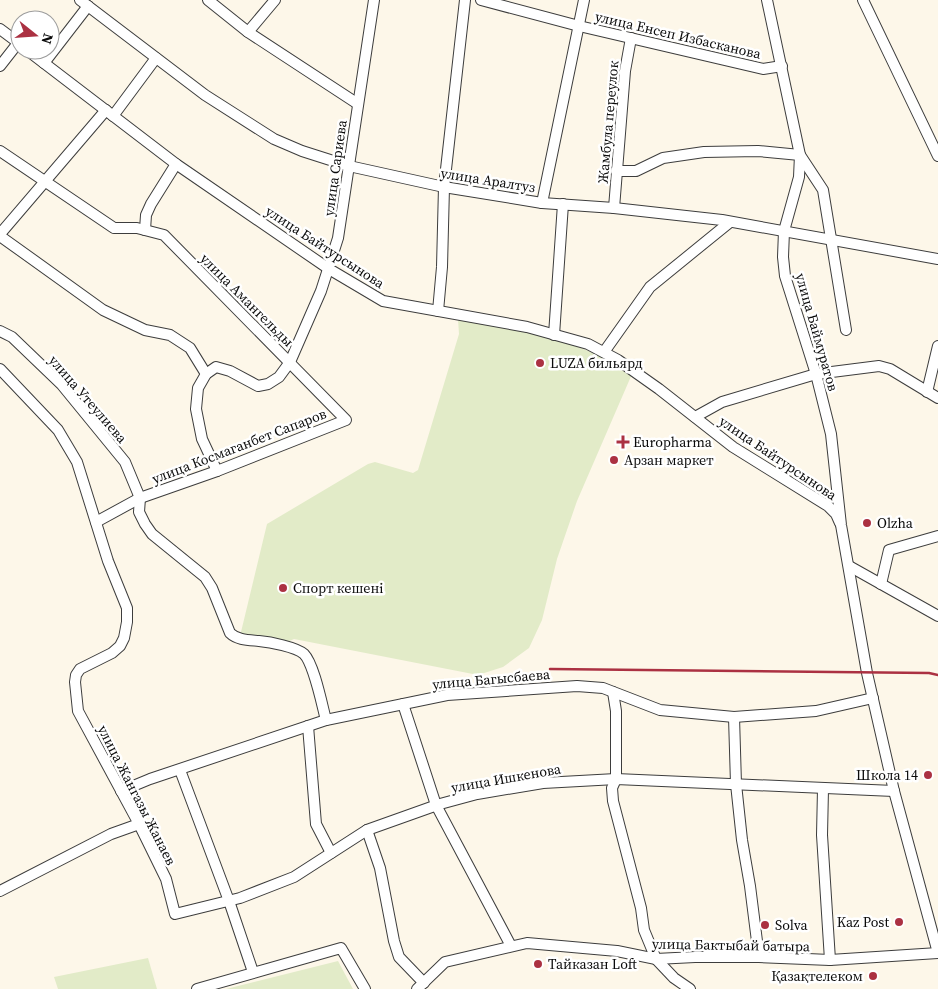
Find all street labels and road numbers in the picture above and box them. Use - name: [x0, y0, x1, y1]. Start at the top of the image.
- street label: улица Енсеп Избасканова: [593, 6, 764, 64]
- street label: Жамбула переулок: [593, 59, 623, 184]
- street label: улица Сариева: [318, 118, 352, 217]
- street label: улица Аралтуз: [439, 163, 537, 197]
- street label: улица Байтурсынова: [262, 201, 389, 293]
- street label: улица Амангельды: [196, 249, 298, 351]
- street label: улица Баймуратов: [791, 271, 843, 393]
- street label: улица Утеулиева: [44, 351, 132, 448]
- street label: улица Космаганбет Сапаров: [149, 403, 329, 489]
- street label: улица Байтурсынова: [715, 411, 842, 505]
- street label: улица Багысбаева: [431, 664, 552, 694]
- street label: улица Жангазы Жанаев: [93, 721, 181, 869]
- street label: улица Ишкенова: [450, 758, 563, 798]
- street label: улица Бактыбай батыра: [652, 934, 811, 956]

